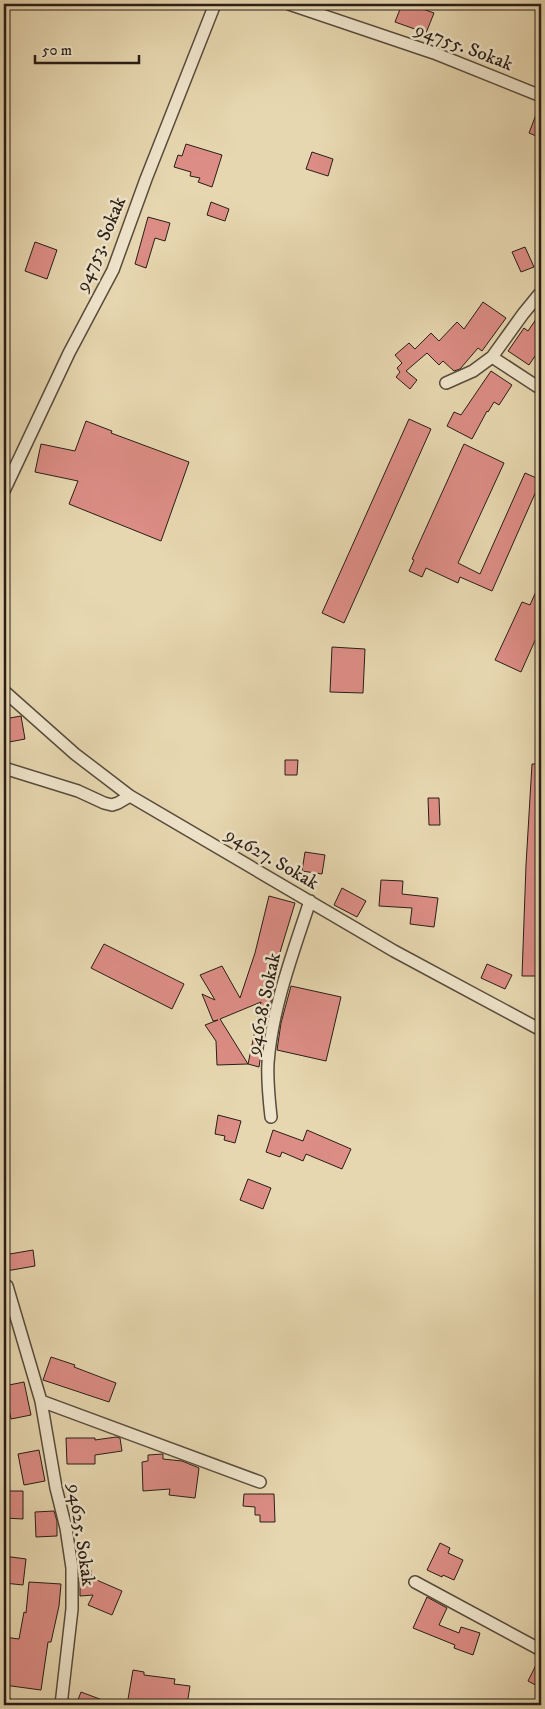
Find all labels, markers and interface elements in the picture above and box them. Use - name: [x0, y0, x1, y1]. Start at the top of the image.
- street label: 94755. Sokak: [411, 18, 517, 76]
- scale bar: [35, 32, 139, 64]
- text: 50 m: [42, 41, 72, 60]
- street label: 94753. Sokak: [70, 193, 132, 296]
- street label: 94627. Sokak: [220, 823, 323, 895]
- street label: 94628. Sokak: [242, 950, 286, 1058]
- street label: 94625. Sokak: [62, 1481, 100, 1588]

